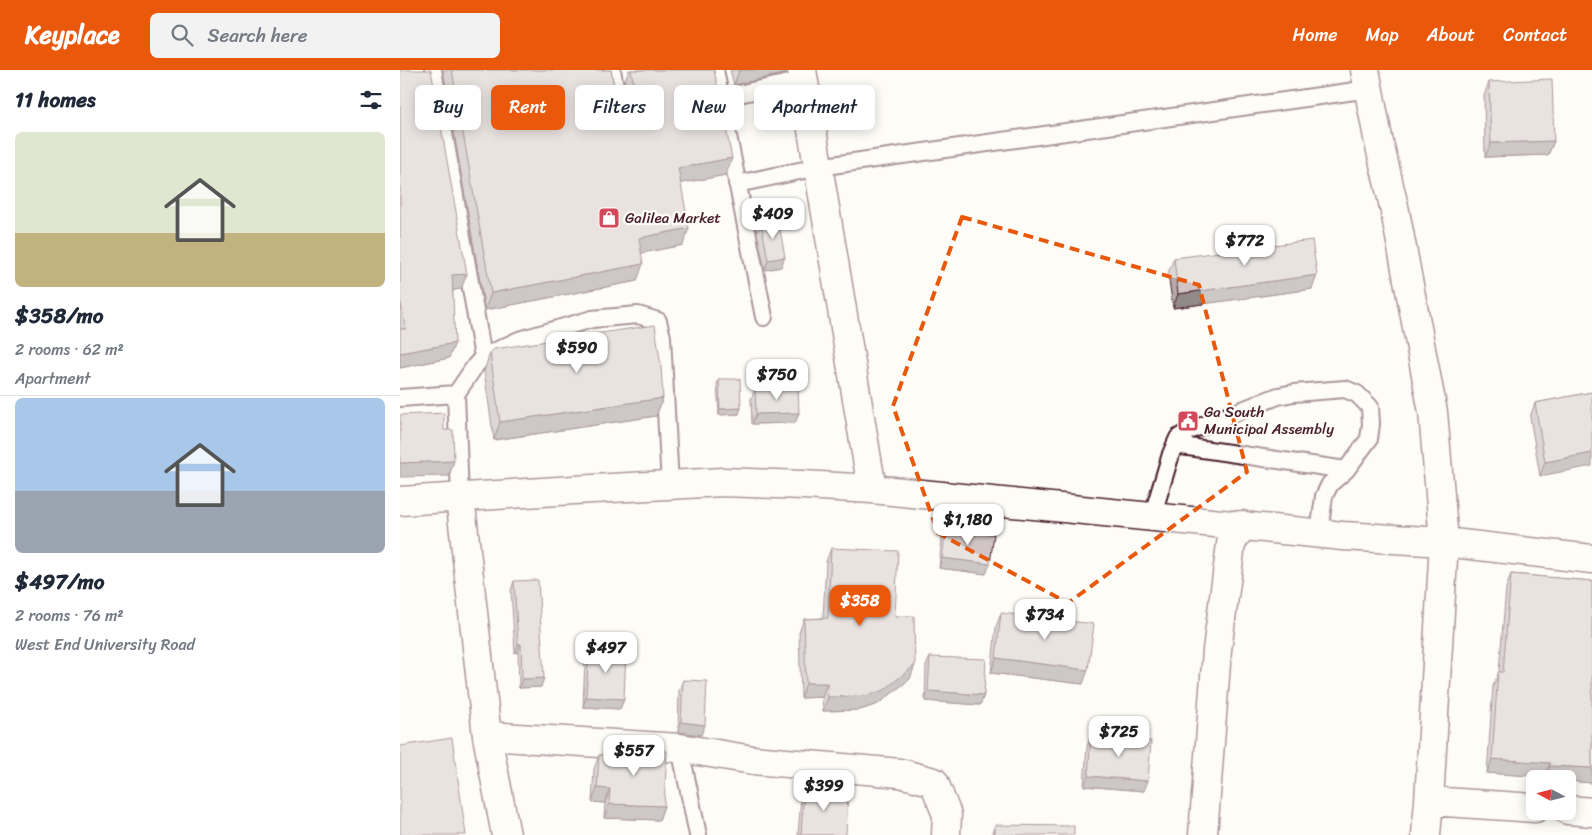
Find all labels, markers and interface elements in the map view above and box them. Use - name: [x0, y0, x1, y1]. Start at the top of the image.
- search box: [150, 13, 500, 58]
- text: Keyplace: [25, 14, 120, 56]
- text: Search here: [208, 19, 308, 52]
- text: Home: [1293, 19, 1338, 51]
- text: Map: [1366, 19, 1399, 51]
- text: About: [1427, 19, 1475, 51]
- text: Contact: [1503, 19, 1567, 51]
- icon: search: [168, 21, 196, 49]
- text: 11 homes: [15, 81, 96, 119]
- chip: Buy: [415, 85, 481, 130]
- chip: Rent: [491, 85, 565, 130]
- chip: Filters: [575, 85, 664, 130]
- chip: New: [674, 85, 744, 130]
- chip: Apartment: [754, 85, 875, 130]
- icon: filters: [357, 86, 385, 114]
- icon: home: [155, 165, 245, 255]
- pin: $409: [743, 198, 803, 240]
- text: $409: [753, 199, 793, 228]
- place label: Galilea Market: [625, 205, 721, 231]
- shop icon: Galilea Market: [597, 206, 621, 230]
- pin: $772: [1215, 224, 1275, 267]
- text: $772: [1226, 226, 1264, 255]
- text: $358/mo: [15, 297, 103, 335]
- pin: $590: [547, 332, 607, 374]
- text: $590: [557, 333, 597, 362]
- text: 2 rooms · 62 m²: [15, 335, 124, 364]
- pin: $750: [747, 358, 807, 401]
- text: $750: [757, 360, 797, 389]
- text: Apartment: [15, 364, 91, 393]
- place label: Ga South Municipal Assembly: [1204, 399, 1334, 442]
- public building icon: Ga South Municipal Assembly: [1176, 409, 1200, 433]
- icon: home: [155, 430, 245, 520]
- pin: $1,180: [927, 504, 1009, 546]
- text: $1,180: [944, 505, 992, 534]
- text: $497/mo: [15, 563, 104, 601]
- pin: $358: [830, 584, 890, 627]
- text: $358: [841, 586, 879, 615]
- pin: $734: [1015, 598, 1075, 641]
- text: $734: [1026, 600, 1064, 629]
- text: 2 rooms · 76 m²: [15, 601, 124, 630]
- text: West End University Road: [15, 630, 195, 659]
- pin: $497: [576, 632, 636, 674]
- text: $497: [586, 633, 626, 662]
- pin: $725: [1089, 716, 1149, 758]
- text: $725: [1100, 717, 1138, 746]
- pin: $557: [604, 734, 664, 777]
- text: $557: [614, 736, 654, 765]
- pin: $399: [794, 770, 854, 812]
- north arrow: [1526, 770, 1576, 820]
- map controls: [1526, 770, 1576, 820]
- text: $399: [804, 771, 844, 800]

